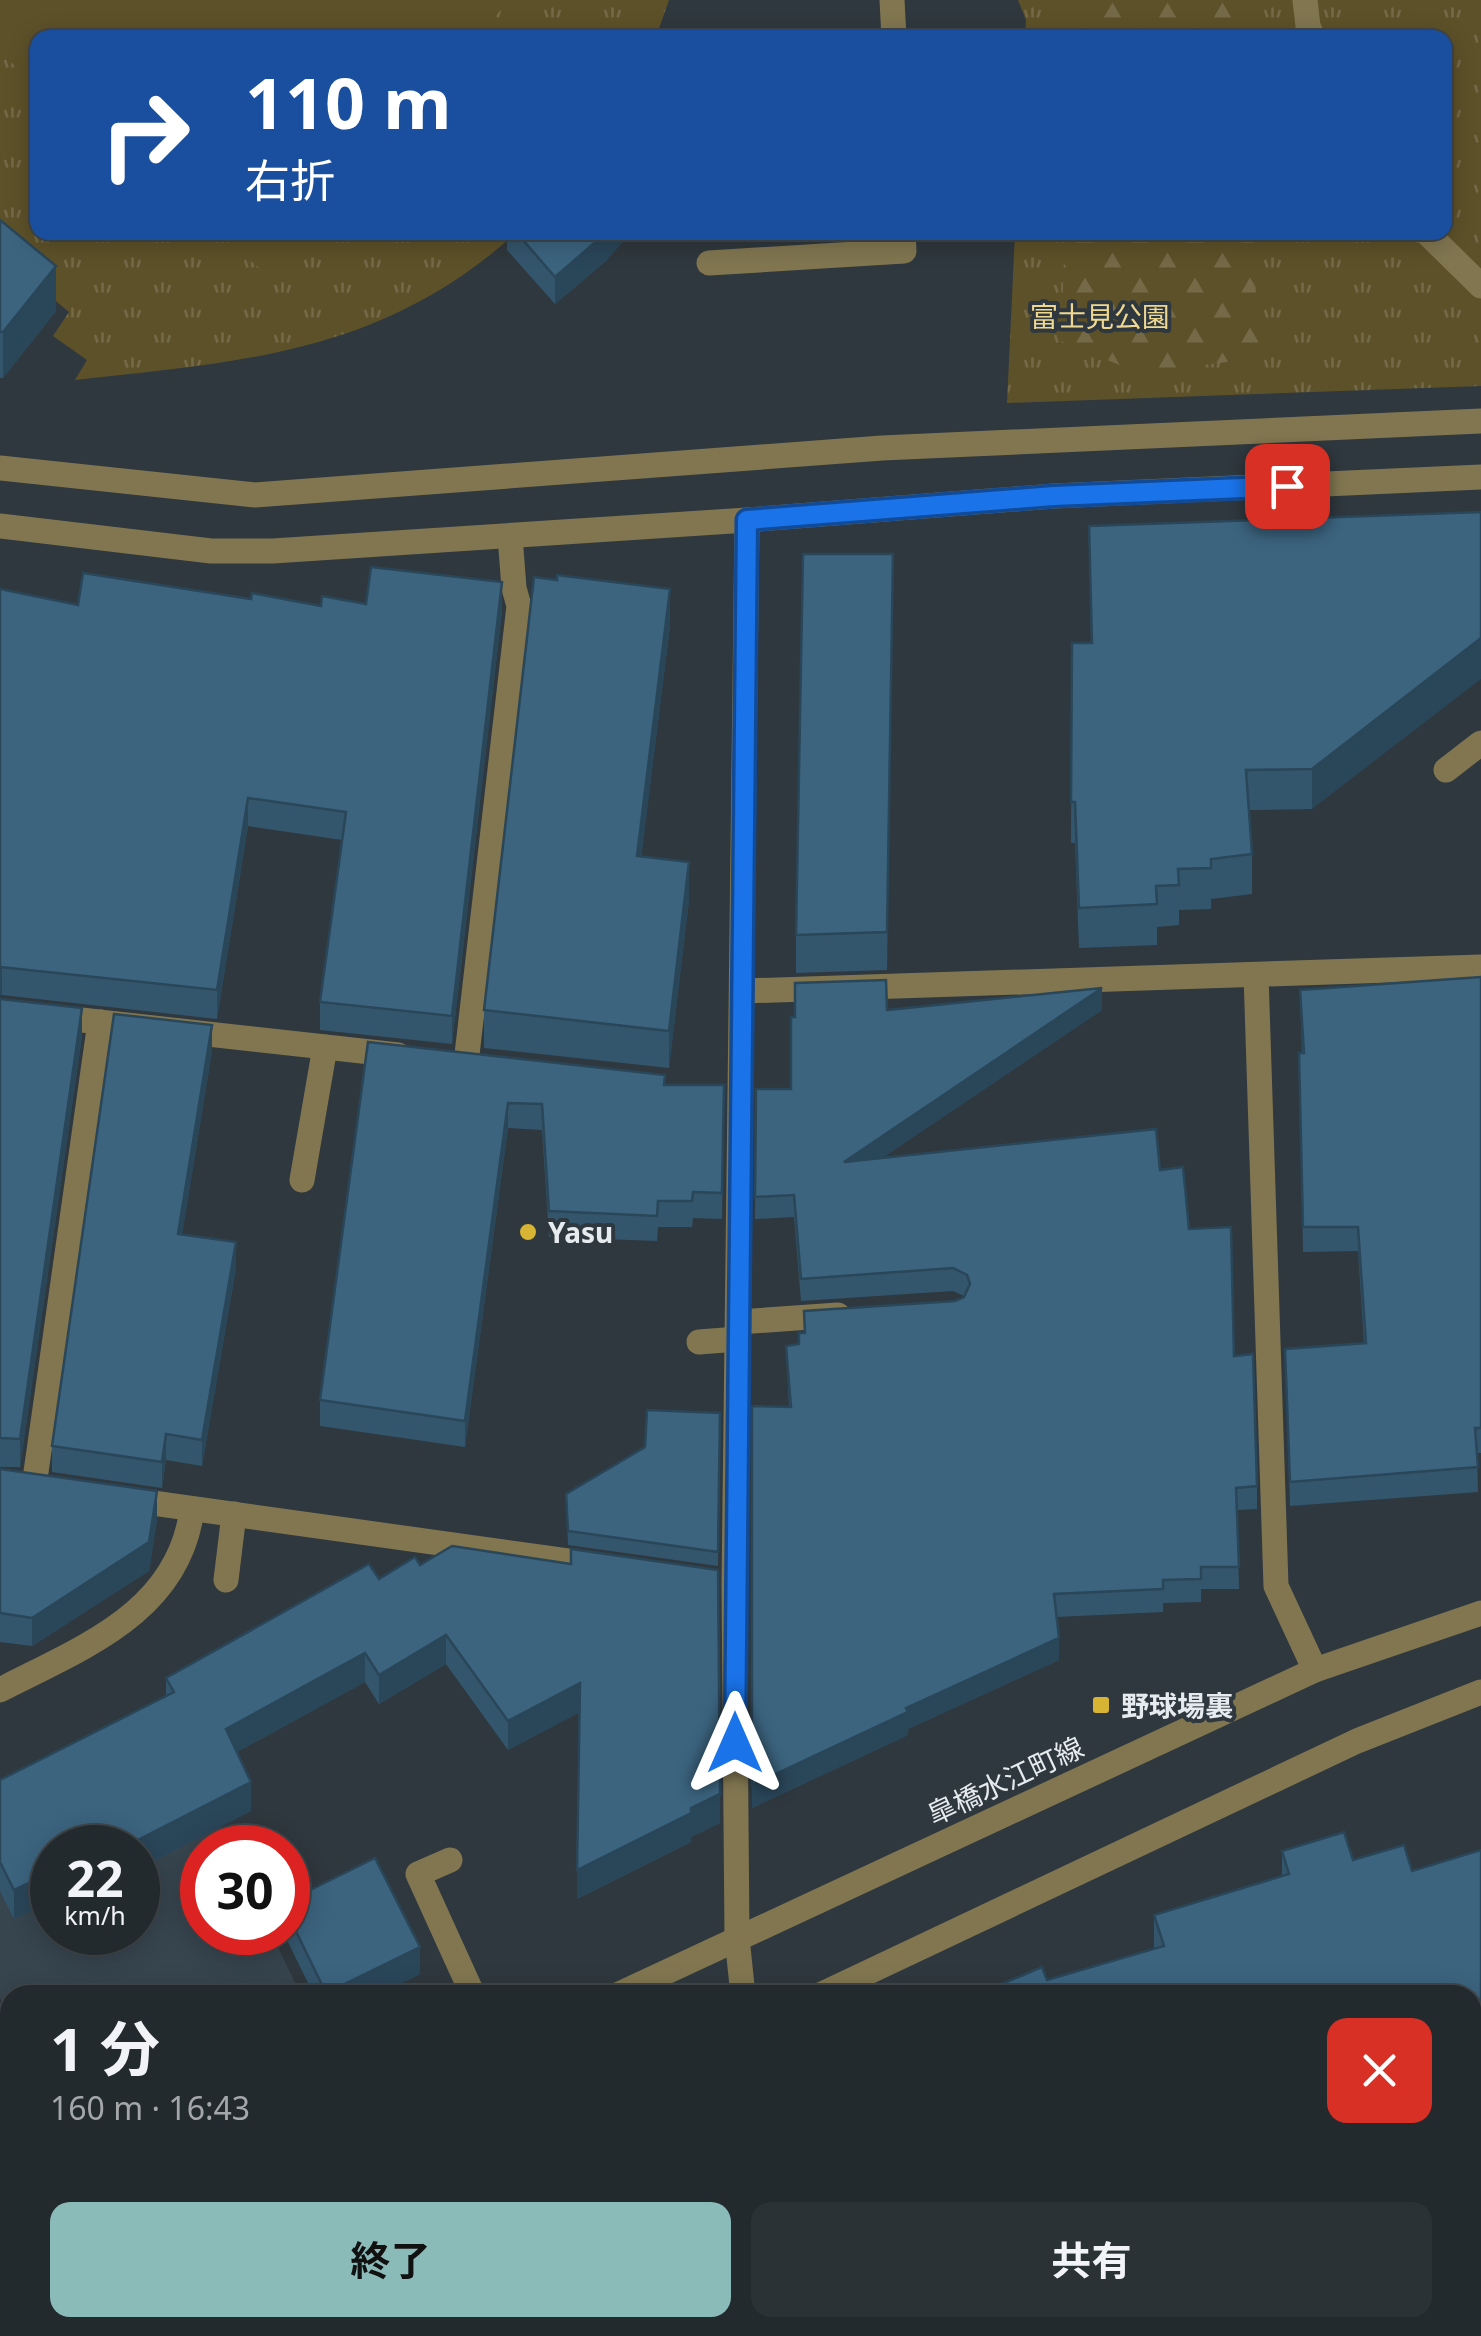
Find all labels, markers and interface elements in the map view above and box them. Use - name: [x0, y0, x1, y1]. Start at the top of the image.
- text: 110 m: [245, 54, 452, 150]
- icon: right: [80, 70, 210, 200]
- text: 右折: [245, 149, 335, 210]
- park label: 富士見公園: [1030, 297, 1170, 335]
- pin: [1245, 444, 1330, 529]
- icon: arrive: [1260, 459, 1315, 514]
- place label: Yasu: [548, 1213, 613, 1251]
- marker: Yasu: [517, 1221, 539, 1243]
- place label: 野球場裏: [1121, 1686, 1233, 1724]
- position arrow: [683, 1691, 787, 1795]
- marker: 野球場裏: [1090, 1694, 1112, 1716]
- street label: 皐橋水江町線: [921, 1727, 1089, 1833]
- speed limit sign: 30: [180, 1825, 310, 1955]
- text: 22: [66, 1844, 124, 1912]
- text: km/h: [64, 1898, 126, 1932]
- text: 1 分: [50, 2007, 160, 2089]
- button: close: [1327, 2018, 1432, 2123]
- text: 160 m · 16:43: [50, 2086, 250, 2129]
- button: 終了: [50, 2202, 731, 2317]
- button: 共有: [751, 2202, 1432, 2317]

